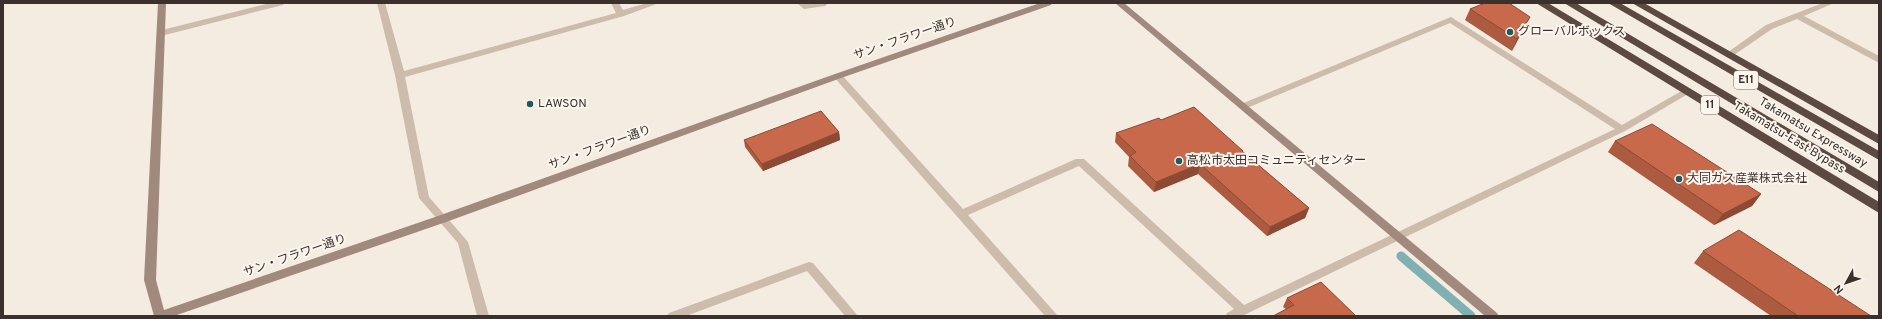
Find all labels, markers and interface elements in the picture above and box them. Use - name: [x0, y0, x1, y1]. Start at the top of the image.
- street label: サン・フラワー通り: [851, 14, 959, 64]
- place label: グローバルボックス: [1518, 24, 1626, 40]
- marker: グローバルボックス: [1505, 27, 1515, 37]
- road number: E11: [1734, 71, 1758, 89]
- street label: Takamatsu Expressway: [1756, 94, 1870, 172]
- place label: LAWSON: [538, 96, 587, 112]
- road number: 11: [1701, 96, 1719, 114]
- street label: Takamatsu-East Bypass: [1730, 98, 1848, 178]
- marker: LAWSON: [525, 99, 535, 109]
- street label: サン・フラワー通り: [547, 122, 653, 174]
- place label: 高松市太田コミュニティセンター: [1187, 153, 1366, 169]
- marker: 高松市太田コミュニティセンター: [1174, 156, 1184, 166]
- place label: 大同ガス産業株式会社: [1687, 171, 1807, 187]
- marker: 大同ガス産業株式会社: [1674, 174, 1684, 184]
- street label: サン・フラワー通り: [241, 231, 349, 281]
- north arrow: [1826, 263, 1866, 303]
- text: N: [1831, 281, 1847, 296]

